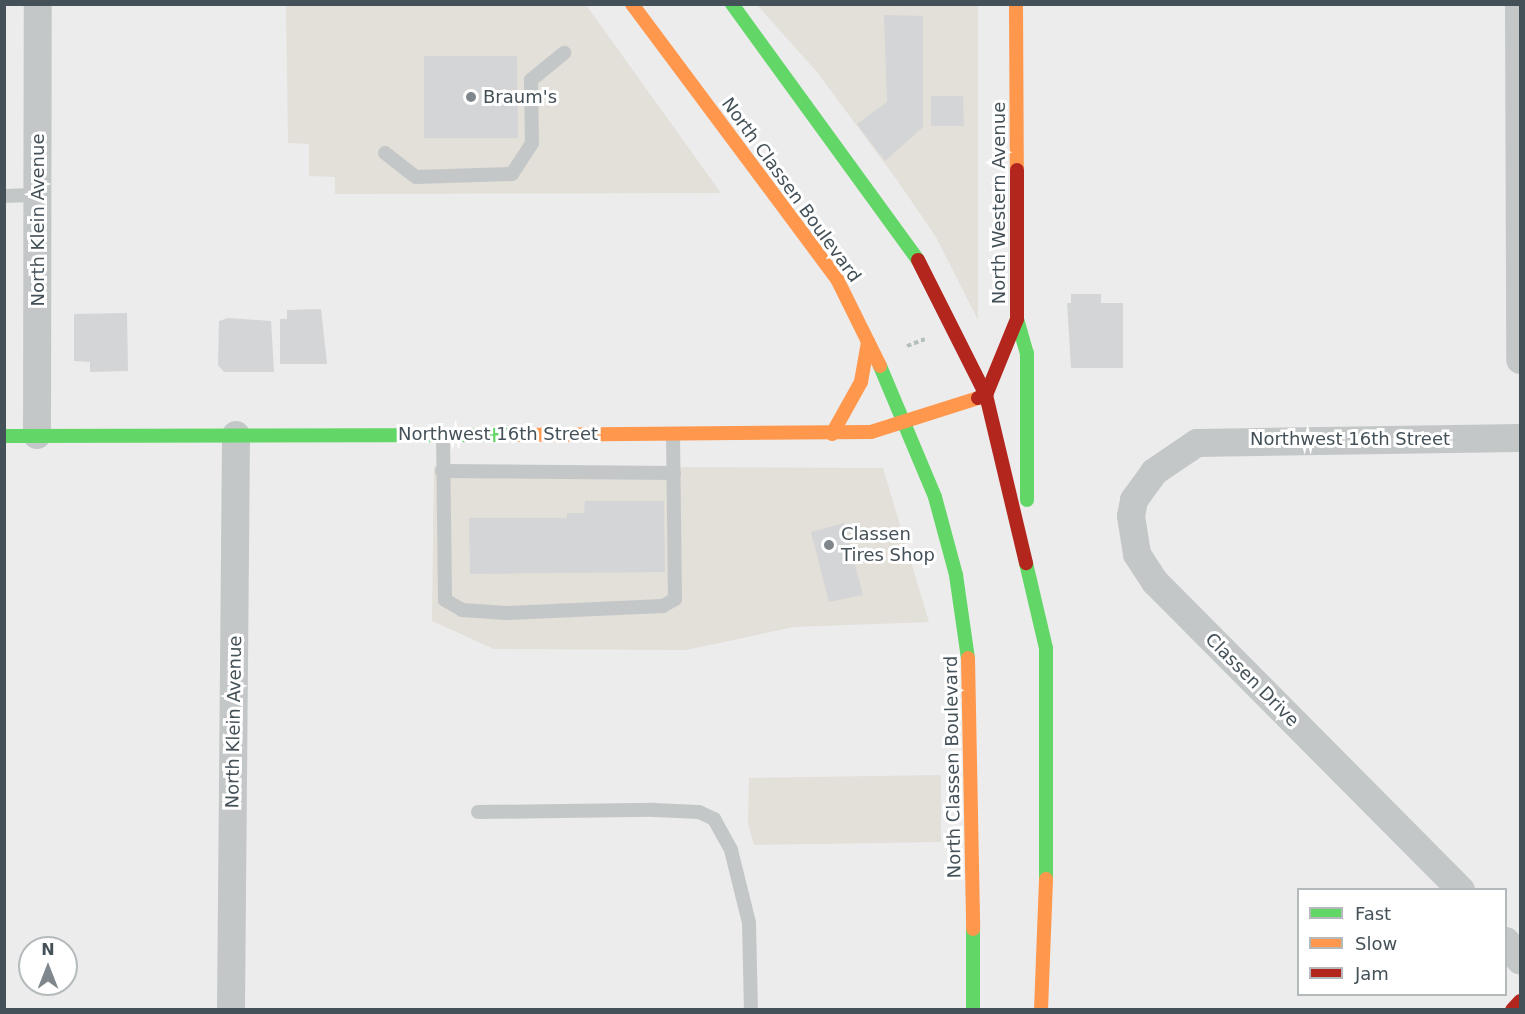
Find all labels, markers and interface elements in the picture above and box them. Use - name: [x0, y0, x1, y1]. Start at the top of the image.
- place label: Braum's: [483, 86, 557, 108]
- marker: Braum's: [464, 90, 478, 104]
- street label: North Classen Boulevard: [717, 94, 865, 286]
- street label: North Western Avenue: [988, 102, 1010, 304]
- street label: North Klein Avenue: [27, 134, 49, 306]
- street label: Northwest 16th Street: [398, 423, 598, 445]
- street label: Northwest 16th Street: [1250, 428, 1450, 450]
- place label: Classen Tires Shop: [841, 524, 935, 566]
- marker: Classen Tires Shop: [822, 538, 836, 552]
- street label: Classen Drive: [1201, 629, 1303, 731]
- street label: North Klein Avenue: [222, 635, 246, 809]
- street label: North Classen Boulevard: [940, 655, 966, 879]
- legend: [1297, 888, 1507, 996]
- text: Fast: [1355, 903, 1391, 924]
- text: Slow: [1355, 933, 1397, 954]
- north arrow: [18, 936, 78, 996]
- text: N: [41, 940, 55, 959]
- text: Jam: [1355, 963, 1389, 984]

